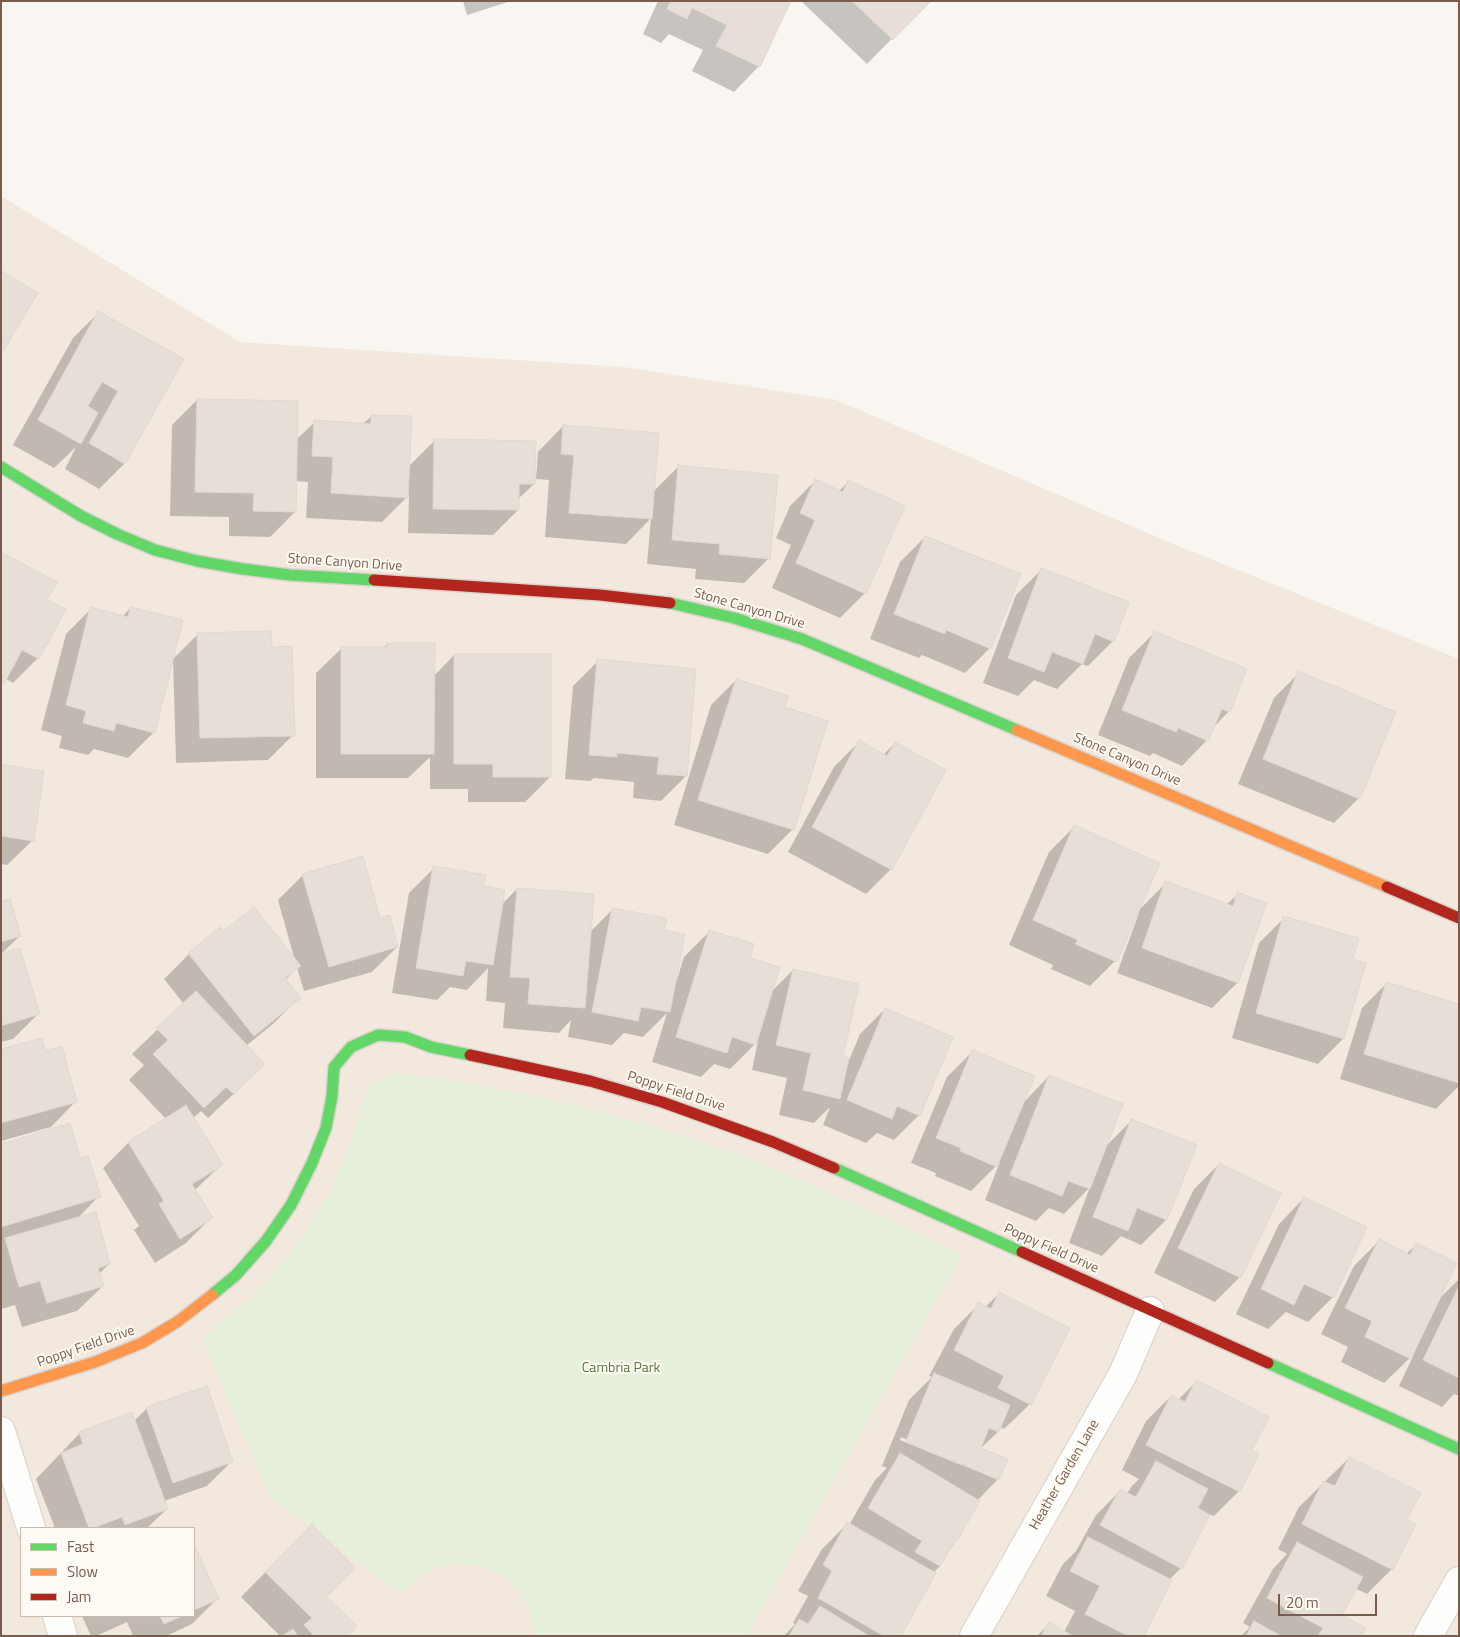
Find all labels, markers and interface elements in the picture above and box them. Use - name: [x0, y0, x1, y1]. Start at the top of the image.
- street label: Stone Canyon Drive: [287, 551, 403, 575]
- street label: Stone Canyon Drive: [692, 585, 806, 633]
- street label: Stone Canyon Drive: [1071, 730, 1183, 790]
- street label: Poppy Field Drive: [625, 1068, 727, 1116]
- street label: Poppy Field Drive: [1001, 1221, 1101, 1277]
- street label: Poppy Field Drive: [35, 1322, 137, 1372]
- park label: Cambria Park: [582, 1361, 660, 1377]
- street label: Heather Garden Lane: [1027, 1417, 1103, 1533]
- legend: [20, 1527, 195, 1617]
- text: Fast: [67, 1535, 94, 1558]
- text: Slow: [67, 1560, 98, 1583]
- scale bar: [1280, 1584, 1379, 1616]
- text: Jam: [67, 1585, 91, 1608]
- text: 20 m: [1286, 1591, 1319, 1614]

